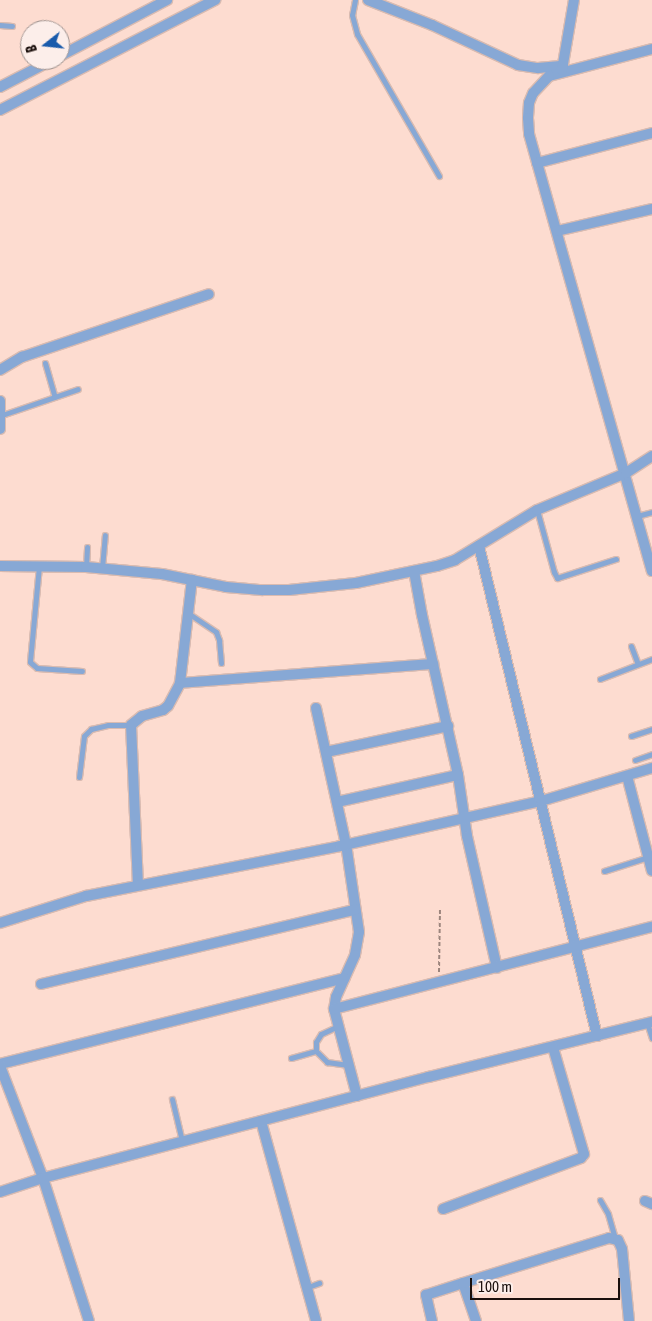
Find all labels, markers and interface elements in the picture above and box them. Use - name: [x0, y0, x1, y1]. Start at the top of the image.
- north arrow: [20, 20, 70, 70]
- text: B: [23, 43, 40, 54]
- scale bar: [472, 1268, 622, 1300]
- text: 100 m: [478, 1278, 512, 1295]

